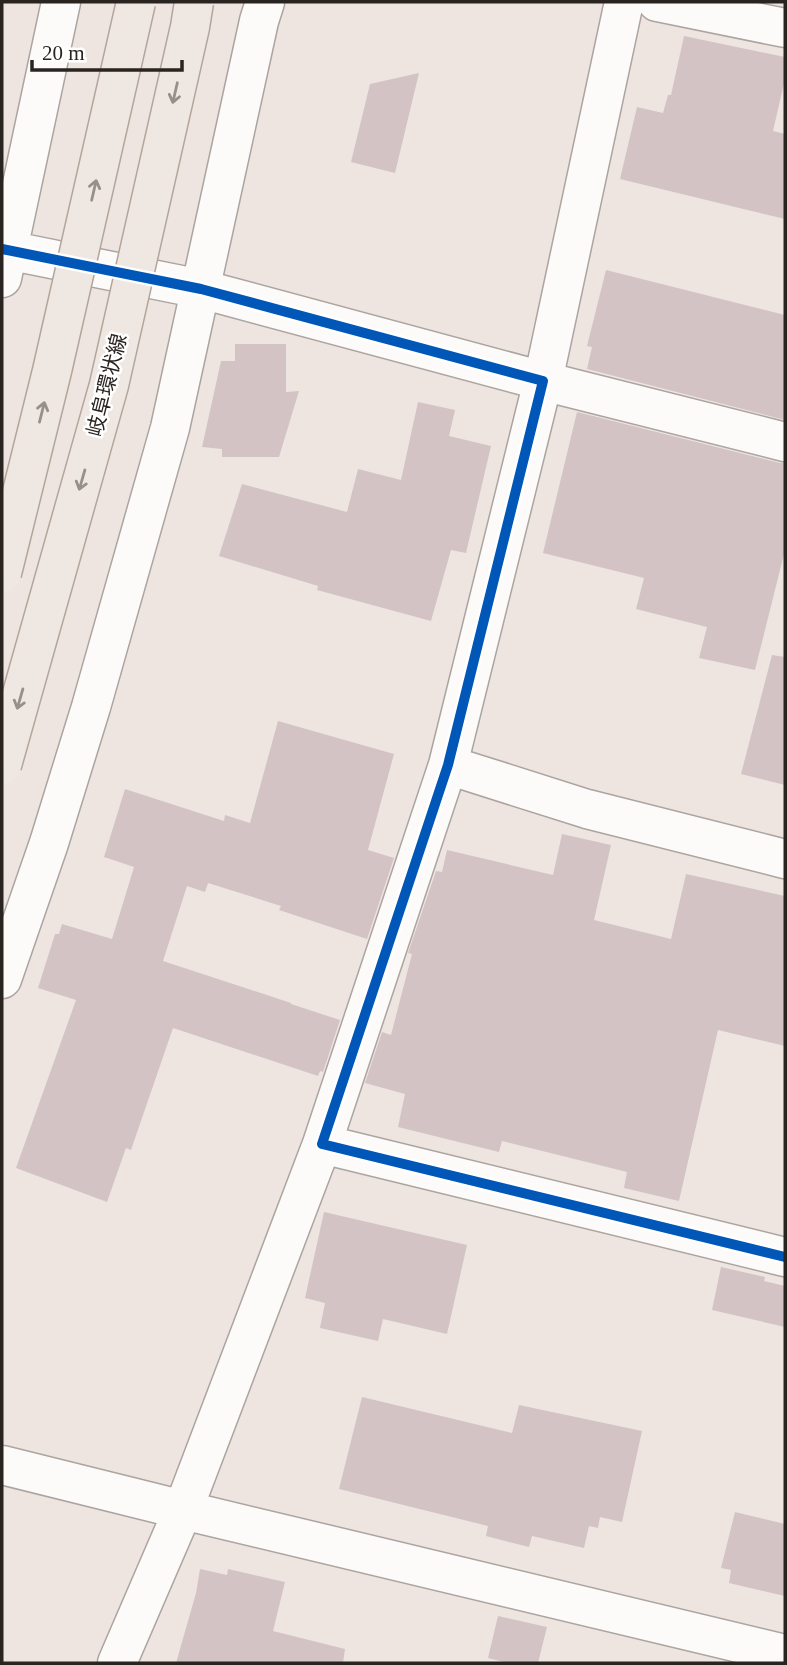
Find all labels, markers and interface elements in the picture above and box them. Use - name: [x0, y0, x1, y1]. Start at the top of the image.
- scale bar: [32, 28, 182, 72]
- text: 20 m: [42, 41, 85, 65]
- one-way arrow: [168, 81, 181, 103]
- one-way arrow: [88, 179, 101, 202]
- street label: 岐阜環状線: [83, 331, 131, 439]
- one-way arrow: [36, 401, 49, 423]
- one-way arrow: [75, 469, 88, 491]
- one-way arrow: [13, 688, 26, 710]

